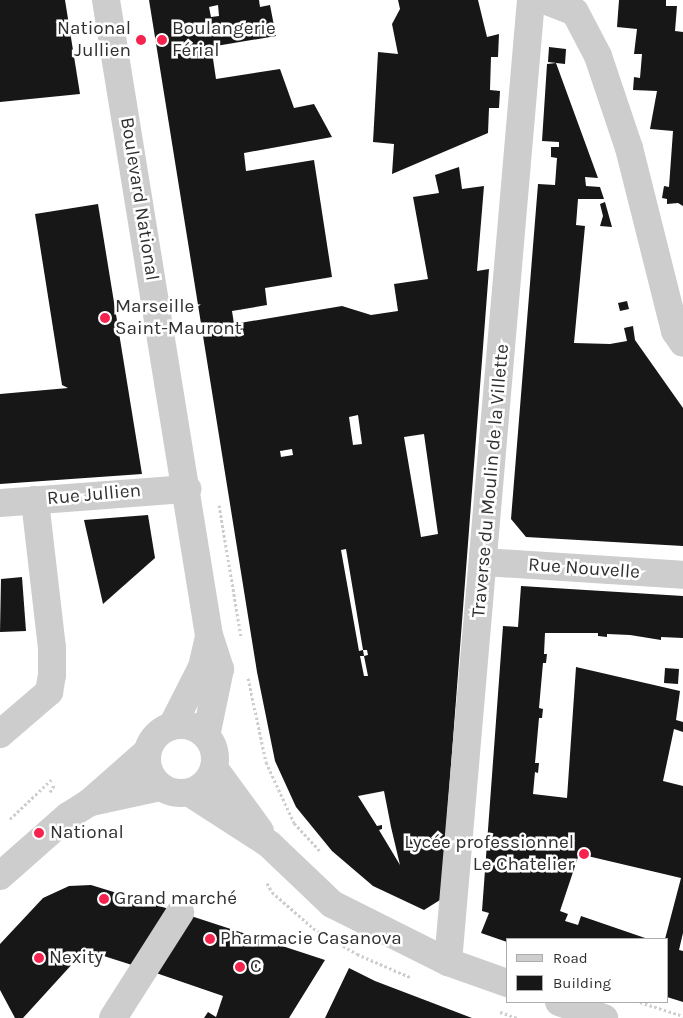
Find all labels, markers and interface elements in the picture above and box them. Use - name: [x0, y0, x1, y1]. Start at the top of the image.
- place label: National Jullien: [57, 18, 131, 62]
- place label: Boulangerie Férial: [172, 18, 276, 62]
- marker: National Jullien: [135, 34, 147, 46]
- marker: Boulangerie Férial: [156, 34, 168, 46]
- street label: Boulevard National: [115, 116, 163, 282]
- place label: Marseille Saint-Mauront: [115, 296, 242, 340]
- marker: Marseille Saint-Mauront: [99, 312, 111, 324]
- street label: Traverse du Moulin de la Villette: [468, 343, 514, 619]
- street label: Rue Jullien: [46, 480, 142, 510]
- street label: Rue Nouvelle: [527, 554, 641, 584]
- place label: National: [50, 822, 124, 844]
- marker: National: [32, 826, 46, 840]
- place label: Lycée professionnel Le Chatelier: [404, 832, 574, 876]
- marker: Lycée professionnel Le Chatelier: [578, 848, 590, 860]
- place label: Grand marché: [114, 888, 237, 910]
- marker: Grand marché: [98, 893, 110, 905]
- place label: Pharmacie Casanova: [220, 928, 402, 950]
- marker: Pharmacie Casanova: [204, 933, 216, 945]
- legend: [506, 938, 668, 1003]
- place label: Nexity: [49, 947, 103, 969]
- text: Road: [553, 949, 588, 967]
- marker: Nexity: [33, 952, 45, 964]
- place label: C: [250, 956, 262, 978]
- marker: C: [234, 961, 246, 973]
- text: Building: [553, 974, 611, 992]

